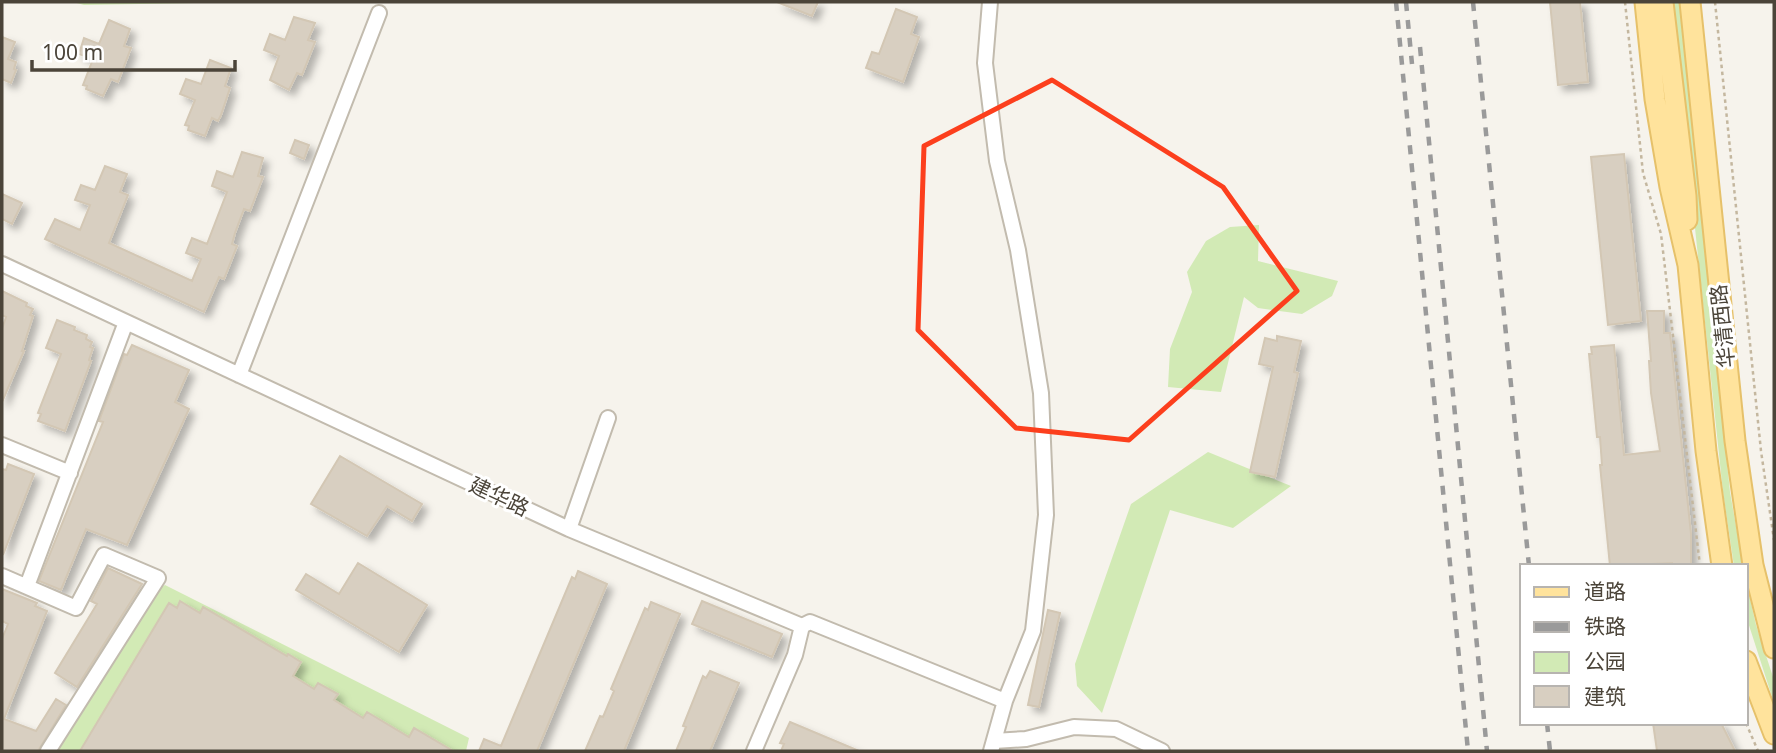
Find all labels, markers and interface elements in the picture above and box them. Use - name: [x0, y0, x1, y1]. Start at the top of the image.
- scale bar: [32, 28, 234, 72]
- text: 100 m: [42, 38, 103, 66]
- street label: 华清西路: [1704, 283, 1740, 369]
- street label: 建华路: [465, 470, 534, 522]
- legend: [1520, 564, 1748, 725]
- text: 道路: [1584, 577, 1626, 605]
- text: 铁路: [1584, 612, 1626, 640]
- text: 公园: [1584, 647, 1626, 675]
- text: 建筑: [1584, 682, 1626, 710]

